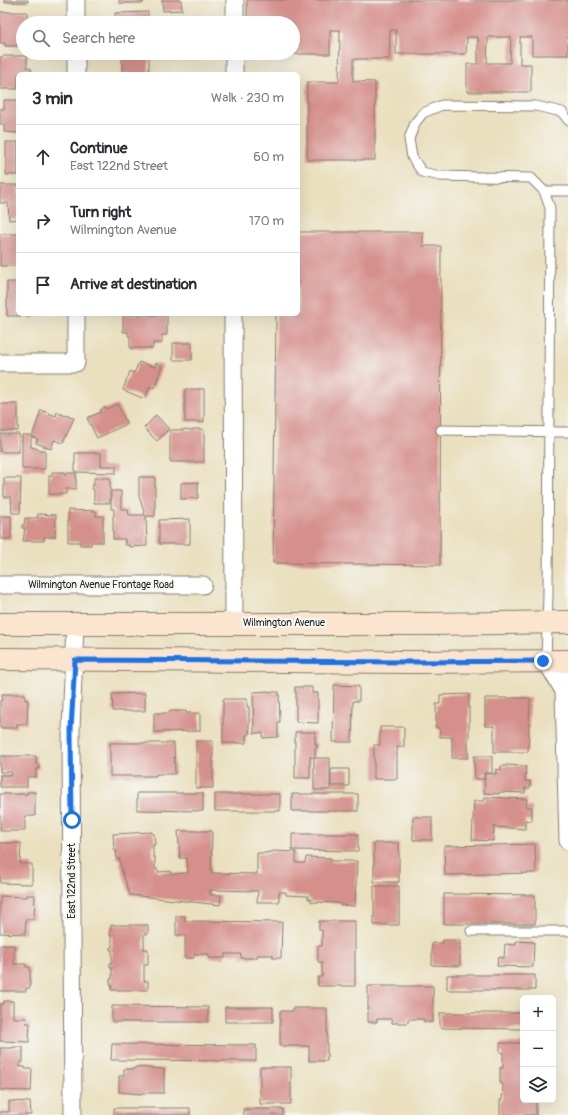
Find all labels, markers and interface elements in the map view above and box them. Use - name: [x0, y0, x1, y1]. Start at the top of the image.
- search box: [16, 16, 300, 60]
- icon: search: [30, 27, 52, 49]
- text: Search here: [62, 29, 135, 48]
- text: 3 min: [32, 88, 73, 109]
- text: Walk · 230 m: [211, 90, 284, 106]
- text: Continue: [70, 139, 128, 158]
- icon: ahead: [32, 146, 54, 168]
- text: 60 m: [253, 149, 284, 165]
- text: East 122nd Street: [70, 158, 168, 174]
- text: Turn right: [70, 203, 131, 222]
- icon: right: [32, 210, 54, 232]
- text: 170 m: [249, 213, 284, 229]
- text: Wilmington Avenue: [70, 222, 176, 238]
- icon: arrive: [32, 274, 54, 296]
- text: Arrive at destination: [70, 275, 197, 294]
- street label: Wilmington Avenue Frontage Road: [28, 579, 174, 591]
- street label: Wilmington Avenue: [243, 617, 325, 629]
- route end: [534, 652, 552, 670]
- route start: [63, 811, 81, 829]
- street label: East 122nd Street: [66, 842, 78, 919]
- map controls: [520, 995, 556, 1103]
- button: +: [520, 995, 556, 1031]
- button: −: [520, 1031, 556, 1067]
- button: layers: [520, 1067, 556, 1103]

